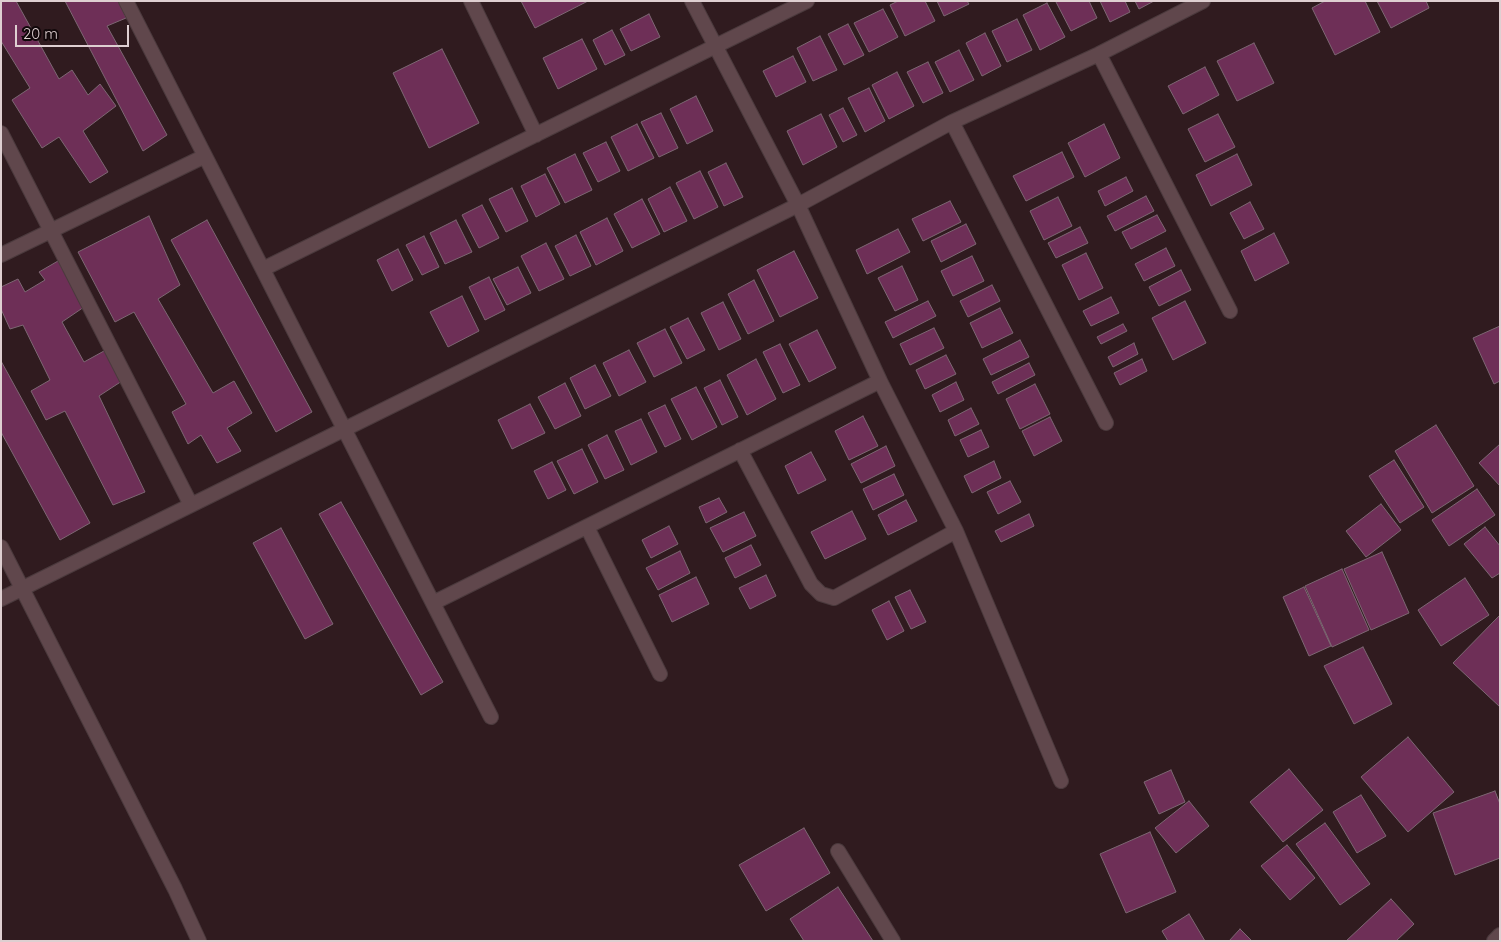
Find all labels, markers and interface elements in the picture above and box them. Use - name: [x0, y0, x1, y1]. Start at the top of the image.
- scale bar: [18, 15, 131, 47]
- text: 20 m: [23, 24, 58, 43]

